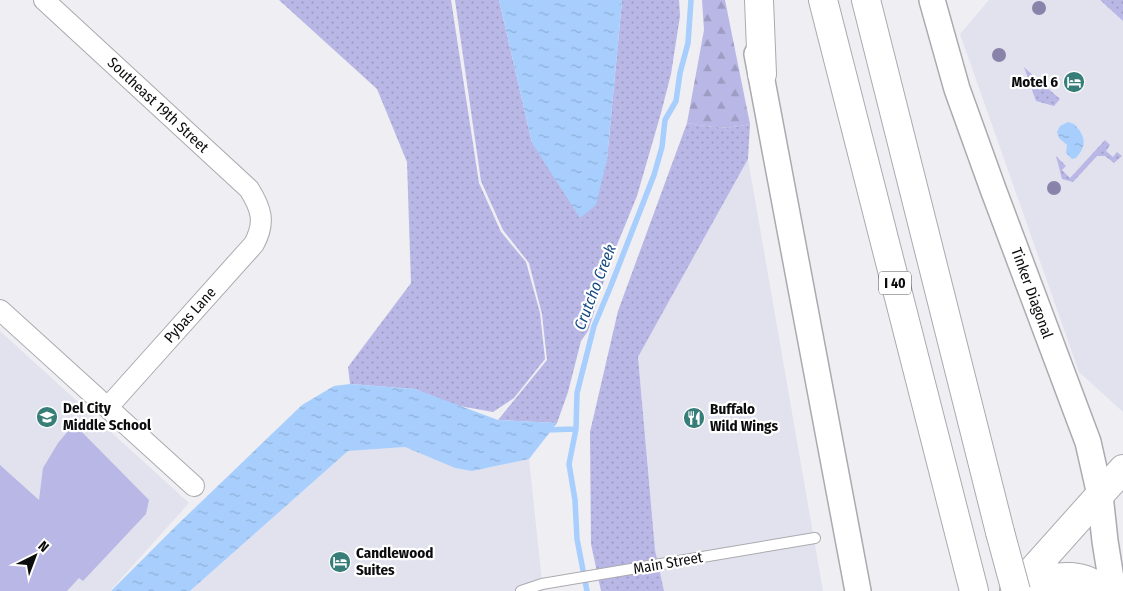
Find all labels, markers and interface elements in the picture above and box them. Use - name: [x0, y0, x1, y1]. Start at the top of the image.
- street label: Southeast 19th Street: [104, 54, 212, 157]
- hotel icon: Motel 6: [1062, 70, 1086, 94]
- place label: Motel 6: [1012, 73, 1058, 91]
- water label: Crutcho Creek: [570, 242, 620, 332]
- street label: Tinker Diagonal: [1007, 245, 1057, 341]
- road number: I 40: [879, 272, 911, 294]
- street label: Pybas Lane: [160, 283, 220, 347]
- place label: Del City Middle School: [63, 399, 152, 434]
- place label: Buffalo Wild Wings: [710, 400, 778, 435]
- school or university icon: Del City Middle School: [35, 405, 59, 429]
- restaurant icon: Buffalo Wild Wings: [682, 406, 706, 430]
- north arrow: [10, 531, 60, 581]
- text: N: [35, 538, 52, 556]
- place label: Candlewood Suites: [356, 544, 433, 579]
- street label: Main Street: [632, 548, 704, 578]
- hotel icon: Candlewood Suites: [328, 550, 352, 574]

